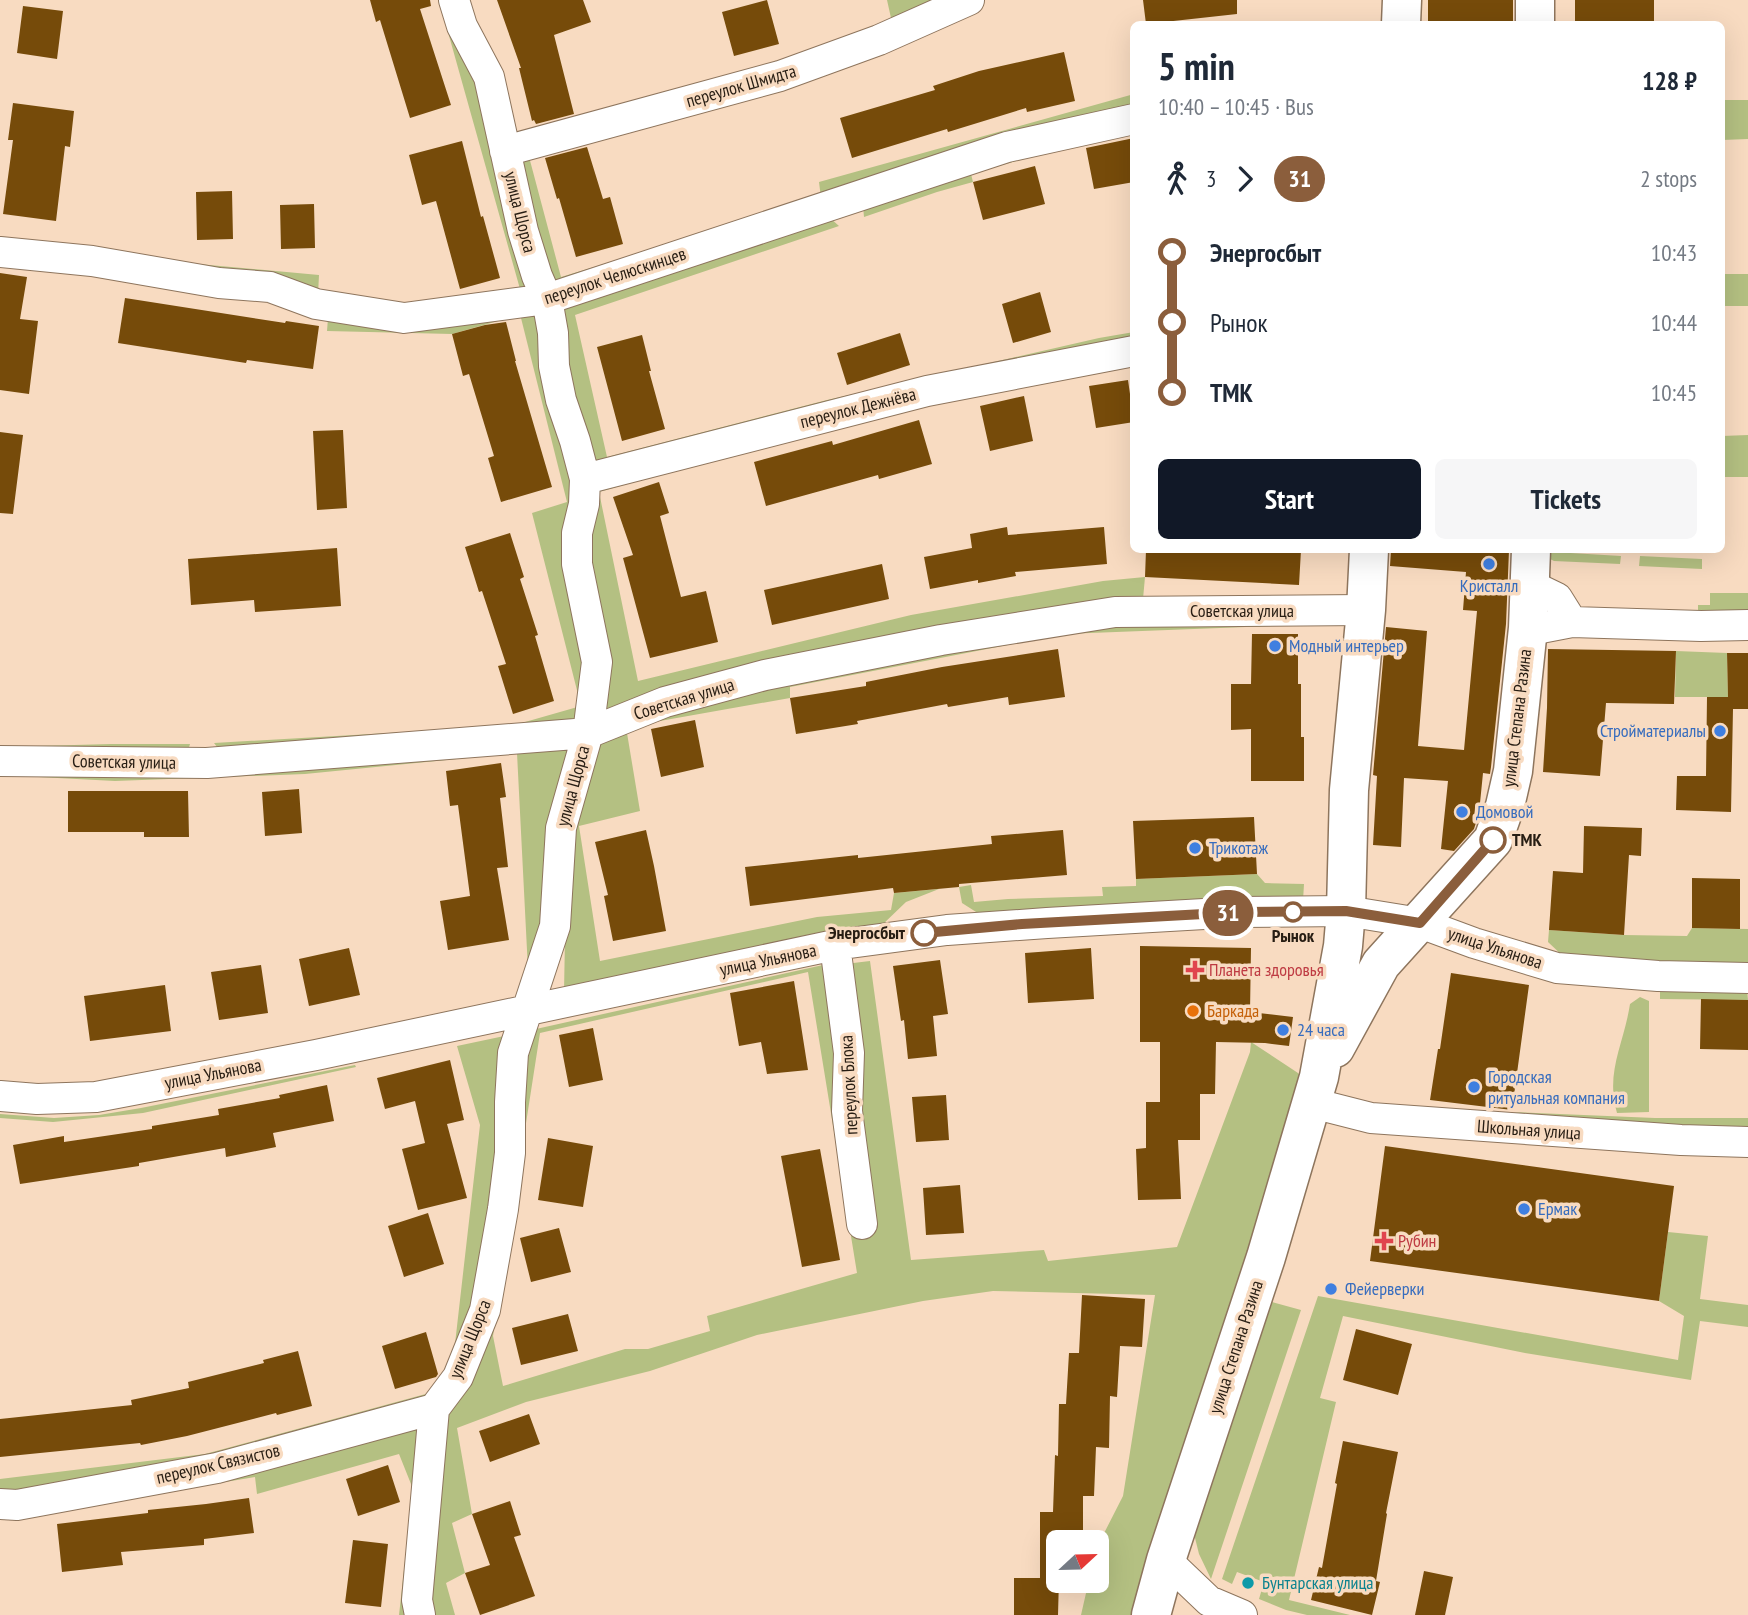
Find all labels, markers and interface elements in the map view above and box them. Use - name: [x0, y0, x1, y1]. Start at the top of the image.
- text: 5 min: [1158, 41, 1235, 90]
- street label: переулок Шмидта: [683, 59, 799, 112]
- text: 128 ₽: [1642, 64, 1697, 97]
- text: 10:40 – 10:45 · Bus: [1158, 92, 1314, 121]
- icon: walk: [1158, 160, 1196, 198]
- icon: forward: [1226, 160, 1264, 198]
- text: 31: [1288, 163, 1311, 194]
- text: 3: [1206, 164, 1216, 193]
- text: 2 stops: [1640, 164, 1697, 193]
- street label: улица Щорса: [499, 169, 542, 255]
- text: Энергосбыт: [1210, 236, 1321, 269]
- text: 10:43: [1651, 238, 1697, 267]
- street label: переулок Челюскинцев: [541, 242, 689, 309]
- text: Рынок: [1210, 306, 1268, 339]
- text: 10:44: [1651, 308, 1697, 337]
- text: ТМК: [1210, 376, 1253, 409]
- text: 10:45: [1651, 378, 1697, 407]
- street label: переулок Дежнёва: [798, 382, 918, 433]
- button: Start: [1158, 459, 1421, 539]
- button: Tickets: [1435, 459, 1697, 539]
- marker: Кристалл: [1481, 556, 1497, 572]
- place label: Кристалл: [1460, 574, 1518, 597]
- street label: Советская улица: [1190, 599, 1294, 622]
- place label: Модный интерьер: [1289, 634, 1404, 657]
- marker: Модный интерьер: [1267, 638, 1283, 654]
- street label: улица Степана Разина: [1497, 648, 1536, 788]
- street label: Советская улица: [631, 672, 737, 725]
- place label: Стройматериалы: [1600, 719, 1706, 742]
- marker: Стройматериалы: [1712, 723, 1728, 739]
- street label: улица Щорса: [551, 743, 594, 829]
- street label: Советская улица: [72, 749, 176, 774]
- place label: Домовой: [1476, 800, 1533, 823]
- marker: Домовой: [1454, 804, 1470, 820]
- marker: ТМК: [1480, 827, 1506, 853]
- place label: ТМК: [1512, 828, 1542, 851]
- place label: Трикотаж: [1209, 836, 1268, 859]
- marker: Трикотаж: [1187, 840, 1203, 856]
- line badge: 31: [1196, 890, 1260, 936]
- text: 31: [1217, 897, 1239, 928]
- marker: Рынок: [1283, 902, 1303, 922]
- marker: Энергосбыт: [911, 920, 937, 946]
- place label: Энергосбыт: [828, 921, 906, 944]
- street label: улица Ульянова: [1445, 921, 1545, 974]
- place label: Рынок: [1272, 924, 1315, 947]
- street label: улица Ульянова: [717, 938, 818, 981]
- place label: Планета здоровья: [1209, 958, 1324, 981]
- marker: Планета здоровья: [1187, 962, 1203, 978]
- place label: Баркада: [1207, 999, 1259, 1022]
- marker: Баркада: [1185, 1003, 1201, 1019]
- place label: 24 часа: [1297, 1018, 1345, 1041]
- marker: 24 часа: [1275, 1022, 1291, 1038]
- street label: переулок Блока: [834, 1035, 863, 1136]
- street label: улица Ульянова: [163, 1053, 263, 1094]
- place label: Городская ритуальная компания: [1488, 1065, 1625, 1109]
- marker: Городская ритуальная компания: [1466, 1079, 1482, 1095]
- street label: Школьная улица: [1476, 1114, 1582, 1145]
- place label: Ермак: [1538, 1197, 1577, 1220]
- marker: Ермак: [1516, 1201, 1532, 1217]
- place label: Рубин: [1398, 1229, 1436, 1252]
- marker: Рубин: [1376, 1233, 1392, 1249]
- street label: улица Степана Разина: [1203, 1277, 1268, 1416]
- place label: Фейерверки: [1345, 1277, 1424, 1300]
- marker: Фейерверки: [1323, 1281, 1339, 1297]
- street label: улица Щорса: [443, 1296, 496, 1382]
- street label: переулок Связистов: [154, 1438, 282, 1489]
- north arrow: [1046, 1530, 1110, 1592]
- map controls: [1046, 1530, 1109, 1593]
- place label: Бунтарская улица: [1262, 1571, 1374, 1594]
- marker: Бунтарская улица: [1240, 1575, 1256, 1591]

